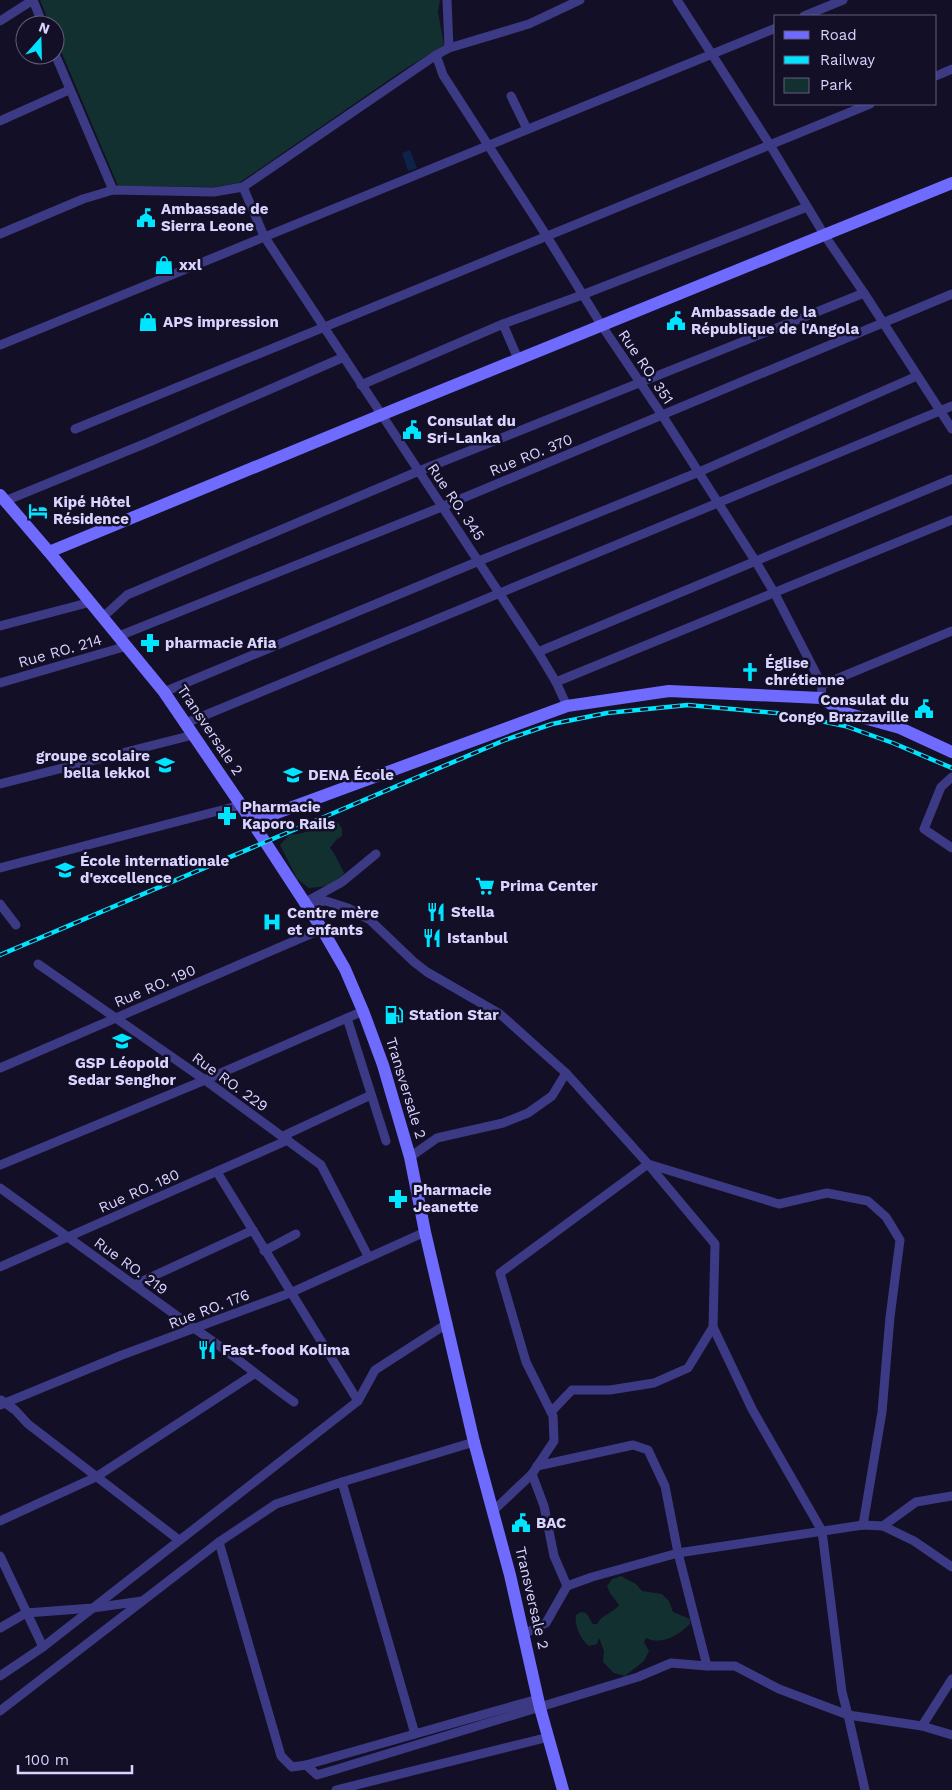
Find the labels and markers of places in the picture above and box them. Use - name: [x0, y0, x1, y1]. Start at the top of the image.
- place label: Ambassade de Sierra Leone: [161, 200, 269, 235]
- public building icon: Ambassade de Sierra Leone: [135, 207, 157, 229]
- shop icon: xxl: [153, 254, 175, 276]
- place label: xxl: [179, 256, 202, 274]
- place label: Ambassade de la République de l'Angola: [691, 303, 859, 338]
- public building icon: Ambassade de la République de l'Angola: [665, 310, 687, 332]
- shop icon: APS impression: [137, 311, 159, 333]
- place label: APS impression: [163, 313, 279, 331]
- place label: Consulat du Sri-Lanka: [427, 412, 516, 447]
- public building icon: Consulat du Sri-Lanka: [401, 419, 423, 441]
- place label: Kipé Hôtel Résidence: [53, 493, 130, 528]
- hotel icon: Kipé Hôtel Résidence: [27, 500, 49, 522]
- pharmacy icon: pharmacie Afia: [139, 632, 161, 654]
- place label: pharmacie Afia: [165, 634, 277, 652]
- place label: Église chrétienne: [765, 654, 845, 689]
- church icon: Église chrétienne: [739, 661, 761, 683]
- place label: Consulat du Congo Brazzaville: [778, 691, 909, 726]
- public building icon: Consulat du Congo Brazzaville: [913, 698, 935, 720]
- place label: groupe scolaire bella lekkol: [36, 747, 150, 782]
- school or university icon: groupe scolaire bella lekkol: [154, 754, 176, 776]
- school or university icon: DENA École: [282, 764, 304, 786]
- place label: DENA École: [308, 766, 394, 784]
- place label: Pharmacie Kaporo Rails: [242, 798, 335, 833]
- pharmacy icon: Pharmacie Kaporo Rails: [216, 805, 238, 827]
- place label: École internationale d'excellence: [80, 852, 230, 887]
- school or university icon: École internationale d'excellence: [54, 859, 76, 881]
- supermarket icon: Prima Center: [474, 875, 496, 897]
- place label: Prima Center: [500, 877, 598, 895]
- restaurant icon: Stella: [425, 901, 447, 923]
- place label: Stella: [451, 903, 495, 921]
- place label: Centre mère et enfants: [287, 904, 379, 939]
- hospital icon: Centre mère et enfants: [261, 911, 283, 933]
- restaurant icon: Istanbul: [421, 927, 443, 949]
- place label: Istanbul: [447, 929, 508, 947]
- fuel station icon: Station Star: [383, 1004, 405, 1026]
- place label: Station Star: [409, 1006, 499, 1024]
- school or university icon: GSP Léopold Sedar Senghor: [111, 1030, 133, 1052]
- place label: GSP Léopold Sedar Senghor: [68, 1054, 176, 1089]
- place label: Pharmacie Jeanette: [413, 1181, 492, 1216]
- pharmacy icon: Pharmacie Jeanette: [387, 1188, 409, 1210]
- restaurant icon: Fast-food Kolima: [196, 1339, 218, 1361]
- place label: Fast-food Kolima: [222, 1341, 350, 1359]
- public building icon: BAC: [510, 1512, 532, 1534]
- place label: BAC: [536, 1514, 566, 1532]

